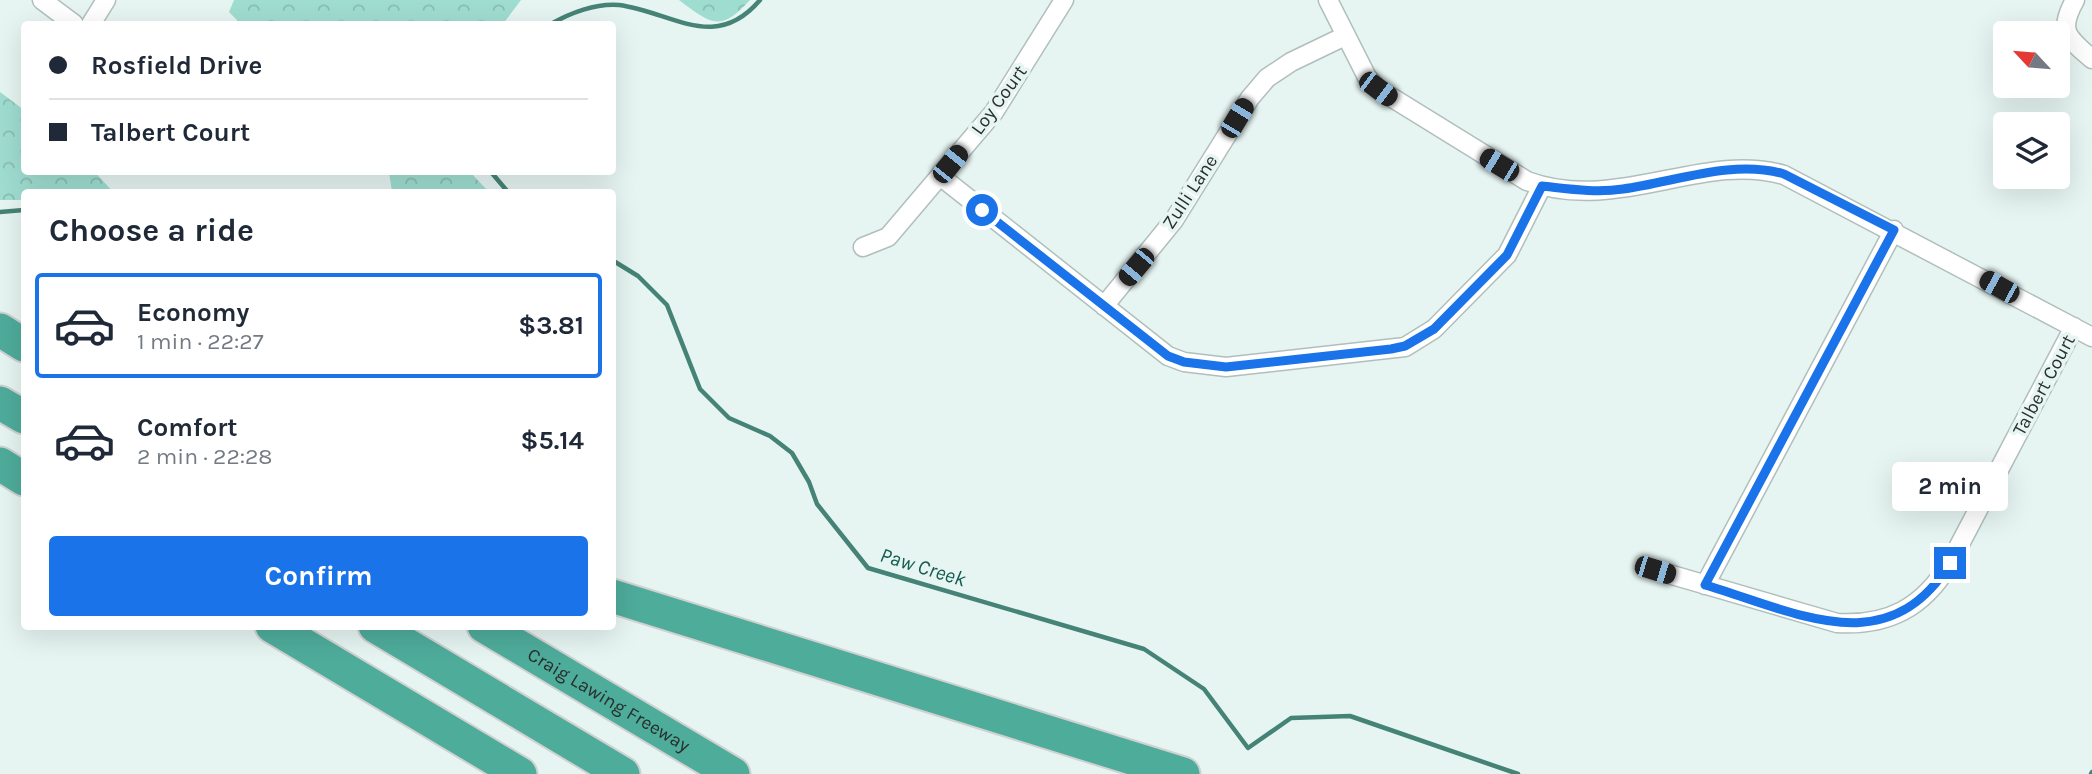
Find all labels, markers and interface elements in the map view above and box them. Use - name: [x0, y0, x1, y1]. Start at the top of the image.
- north arrow: [1993, 21, 2070, 98]
- map controls: [1993, 21, 2070, 189]
- text: Rosfield Drive: [91, 50, 262, 81]
- street label: Loy Court: [967, 61, 1031, 139]
- car: [1355, 68, 1402, 110]
- car: [1218, 95, 1257, 141]
- button: layers: [1993, 112, 2070, 189]
- text: Talbert Court: [91, 117, 250, 148]
- car: [929, 141, 972, 187]
- car: [1476, 145, 1523, 185]
- street label: Zulli Lane: [1158, 151, 1222, 233]
- route start: [966, 194, 998, 226]
- text: Choose a ride: [49, 212, 254, 249]
- car: [1115, 244, 1158, 290]
- car: [1976, 268, 2023, 306]
- icon: car: [53, 294, 116, 357]
- text: Economy: [137, 297, 249, 328]
- text: $3.81: [518, 310, 584, 341]
- text: 1 min · 22:27: [137, 328, 263, 355]
- street label: Talbert Court: [2008, 331, 2080, 439]
- icon: car: [53, 409, 116, 472]
- text: Comfort: [137, 412, 238, 443]
- text: $5.14: [521, 425, 584, 456]
- text: 2 min · 22:28: [137, 443, 273, 470]
- callout: 2 min: [1892, 462, 2008, 510]
- text: 2 min: [1918, 473, 1982, 500]
- button: Confirm: [49, 536, 588, 616]
- water label: Paw Creek: [877, 543, 969, 591]
- route end: [1934, 547, 1966, 579]
- car: [1632, 554, 1679, 586]
- street label: Craig Lawing Freeway: [524, 643, 694, 757]

